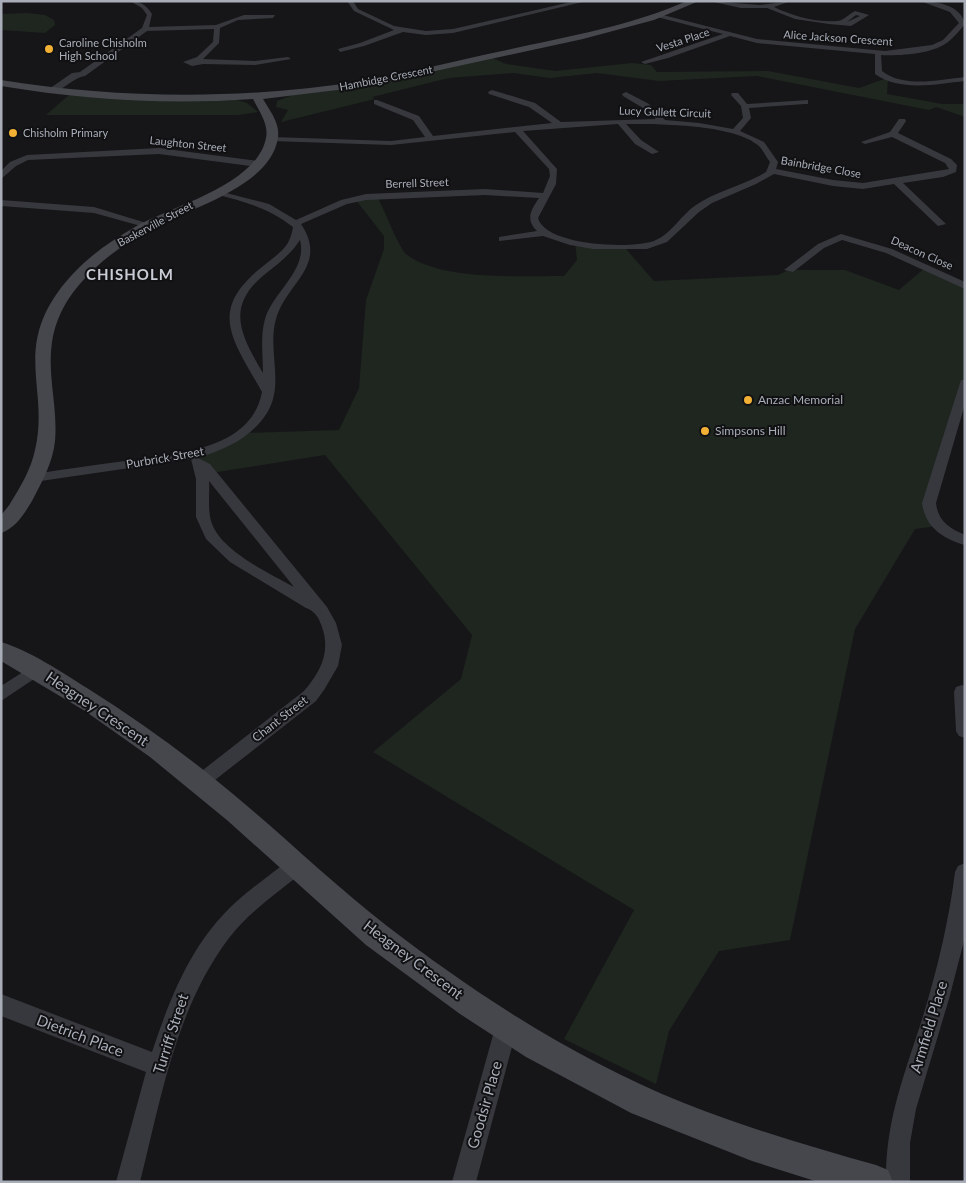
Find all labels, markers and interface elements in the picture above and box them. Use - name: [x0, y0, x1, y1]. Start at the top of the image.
- street label: Vesta Place: [655, 25, 711, 54]
- street label: Alice Jackson Crescent: [783, 27, 893, 48]
- place label: Caroline Chisholm High School: [59, 36, 147, 62]
- marker: Caroline Chisholm High School: [43, 43, 55, 55]
- street label: Hambidge Crescent: [338, 62, 434, 93]
- street label: Lucy Gullett Circuit: [619, 103, 711, 120]
- place label: Chisholm Primary: [23, 126, 108, 139]
- marker: Chisholm Primary: [7, 127, 19, 139]
- street label: Laughton Street: [149, 133, 227, 154]
- street label: Bainbridge Close: [780, 153, 862, 180]
- street label: Berrell Street: [385, 175, 449, 190]
- street label: Baskerville Street: [115, 198, 195, 249]
- street label: Deacon Close: [889, 233, 955, 272]
- district label: CHISHOLM: [86, 265, 174, 283]
- place label: Anzac Memorial: [758, 392, 843, 407]
- marker: Anzac Memorial: [742, 394, 754, 406]
- place label: Simpsons Hill: [715, 423, 786, 438]
- marker: Simpsons Hill: [699, 425, 711, 437]
- street label: Purbrick Street: [125, 443, 206, 472]
- street label: Heagney Crescent: [43, 667, 153, 749]
- street label: Chant Street: [249, 692, 311, 745]
- street label: Heagney Crescent: [360, 916, 467, 1003]
- street label: Armfield Place: [906, 979, 951, 1075]
- street label: Turriff Street: [149, 991, 192, 1076]
- street label: Dietrich Place: [34, 1010, 126, 1060]
- street label: Goodsir Place: [463, 1059, 505, 1151]

